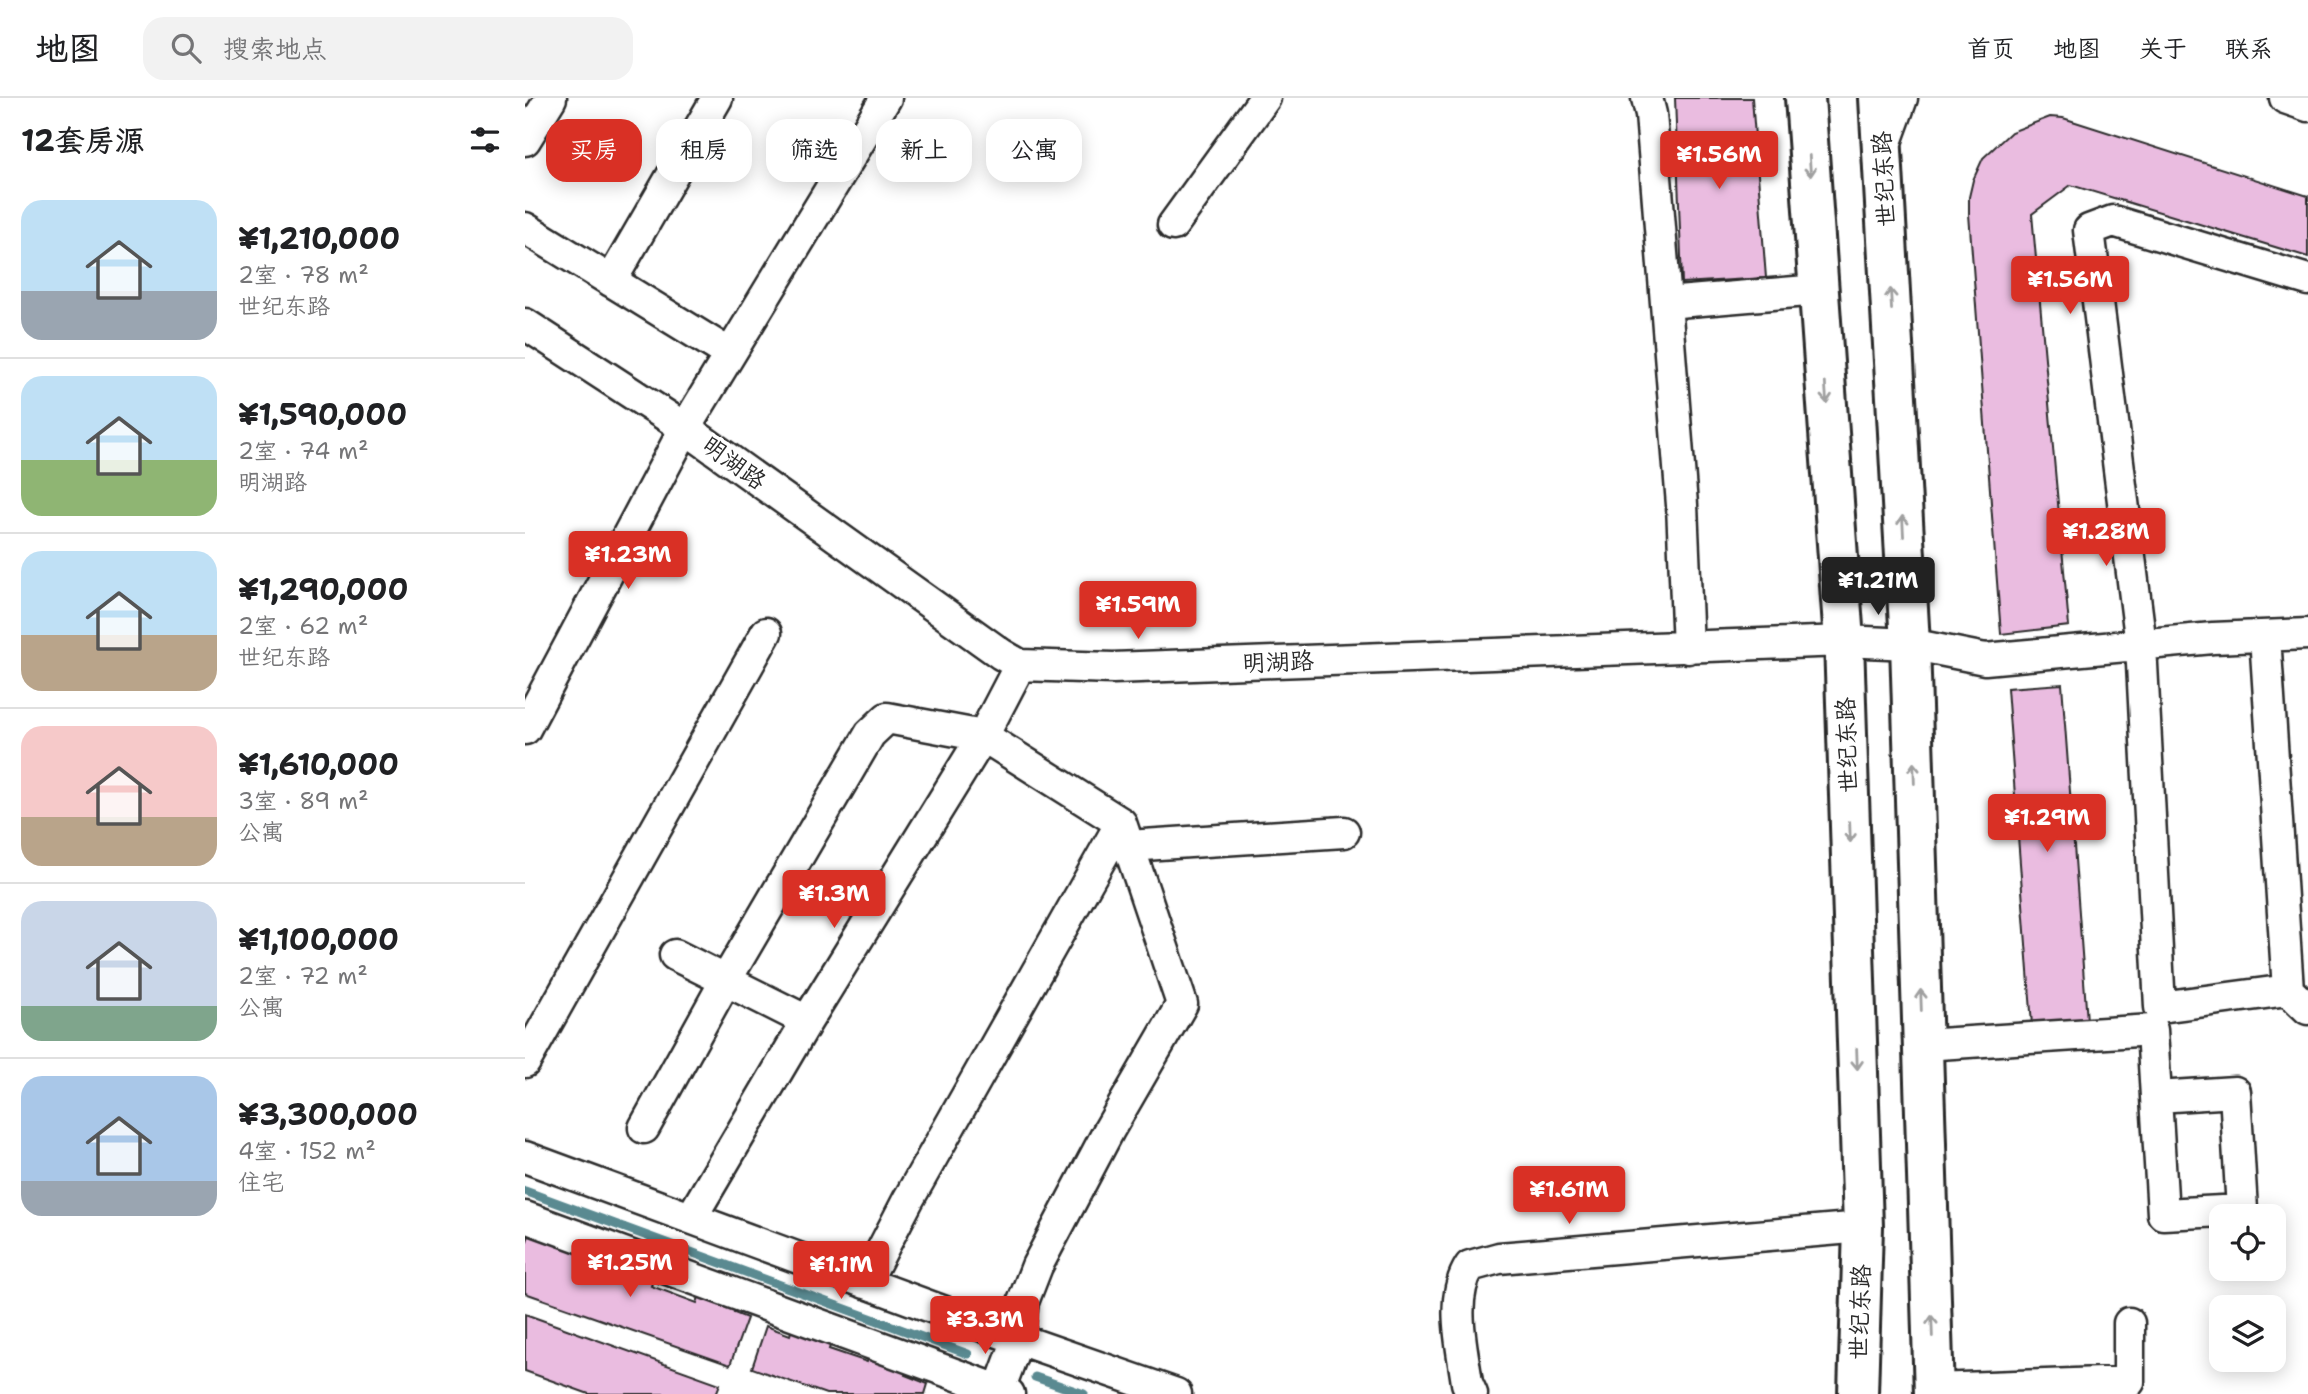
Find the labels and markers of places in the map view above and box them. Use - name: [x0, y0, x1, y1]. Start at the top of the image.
- pin: ¥1.56M: [1662, 132, 1776, 191]
- pin: ¥1.56M: [2013, 256, 2127, 316]
- pin: ¥1.28M: [2049, 508, 2163, 568]
- pin: ¥1.23M: [571, 532, 685, 591]
- pin: ¥1.21M: [1821, 558, 1935, 617]
- pin: ¥1.59M: [1081, 582, 1195, 641]
- pin: ¥1.29M: [1990, 794, 2104, 854]
- pin: ¥1.3M: [785, 870, 883, 930]
- pin: ¥1.61M: [1512, 1166, 1626, 1226]
- pin: ¥1.25M: [573, 1240, 687, 1299]
- pin: ¥1.1M: [792, 1242, 890, 1301]
- pin: ¥3.3M: [936, 1296, 1034, 1356]

